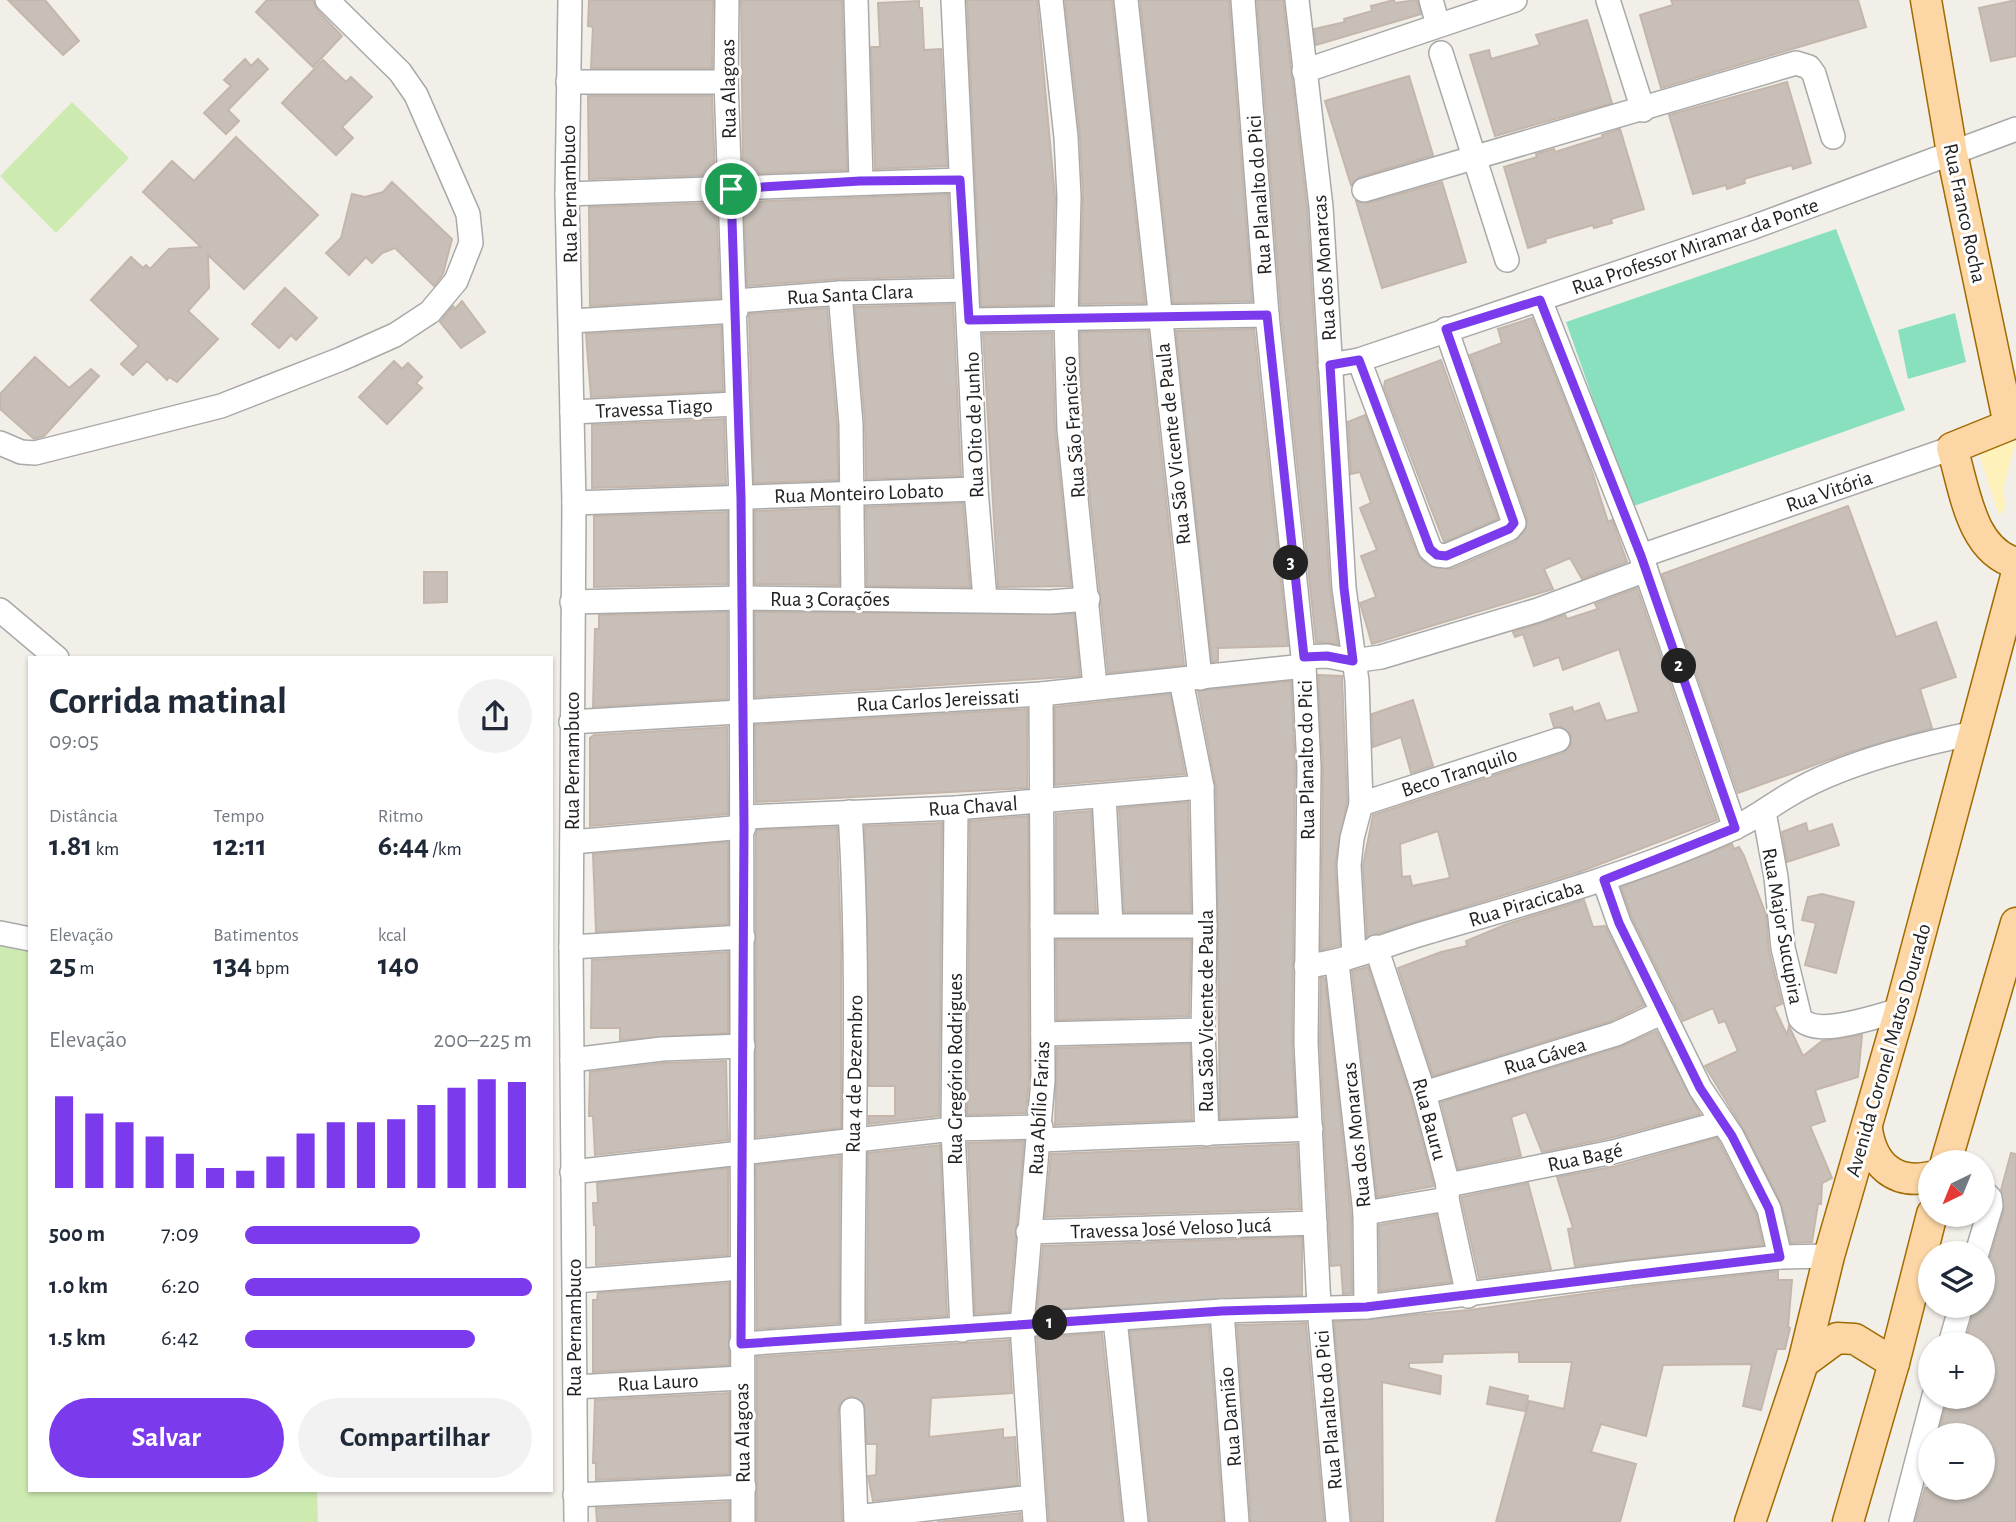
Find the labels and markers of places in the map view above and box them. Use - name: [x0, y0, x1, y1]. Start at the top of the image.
- pin: [701, 159, 761, 219]
- pin: 3: [1274, 546, 1308, 580]
- pin: 2: [1662, 648, 1696, 684]
- pin: 1: [1032, 1306, 1068, 1340]

